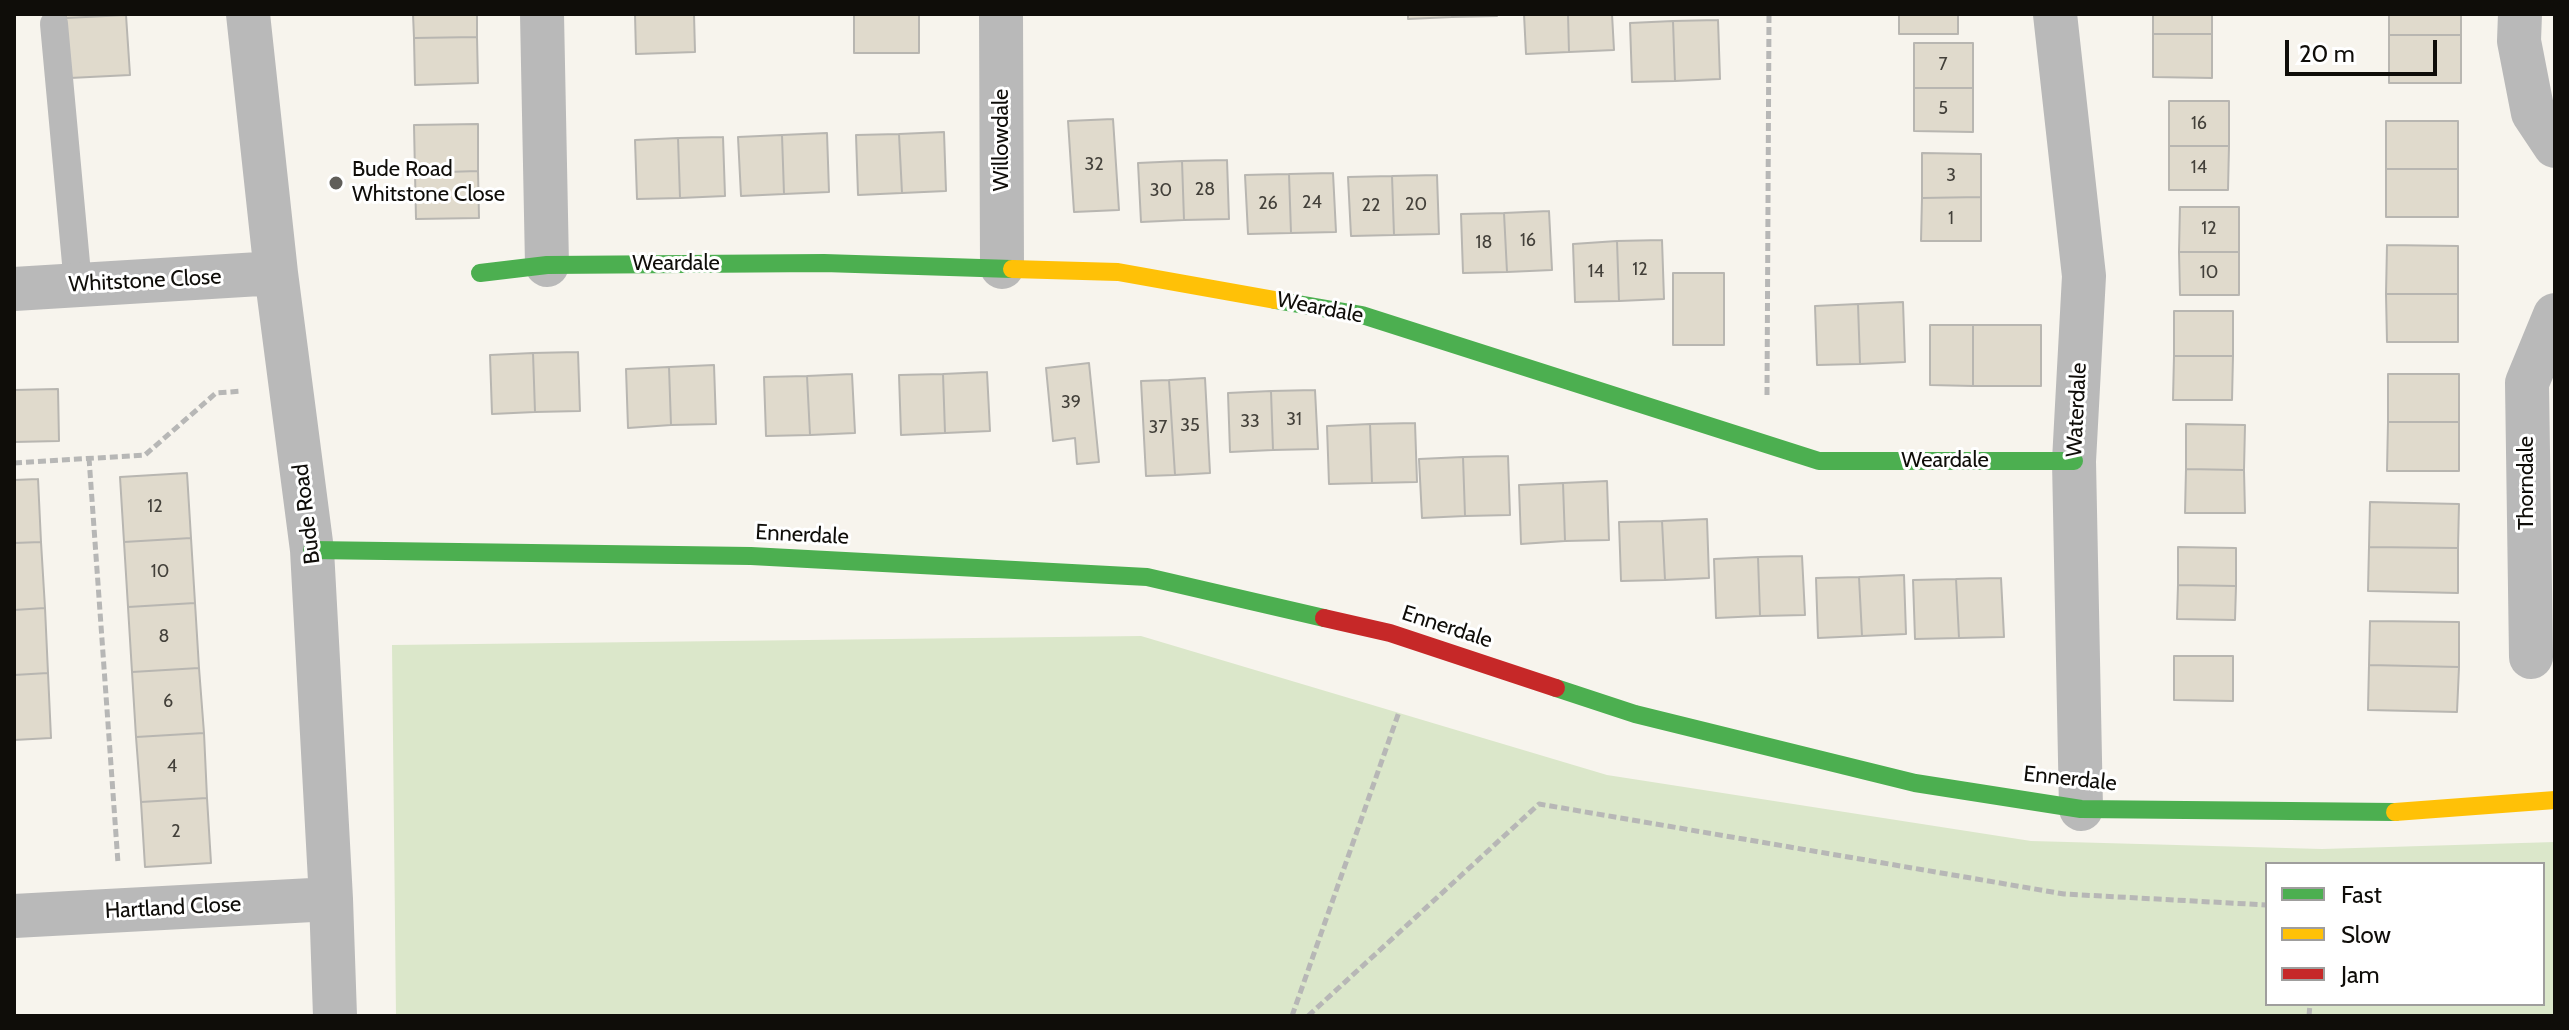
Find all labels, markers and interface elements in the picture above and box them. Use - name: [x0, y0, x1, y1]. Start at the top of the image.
- scale bar: [2289, 24, 2441, 74]
- text: 20 m: [2299, 39, 2355, 68]
- house number: 7: [1938, 54, 1948, 76]
- street label: Willowdale: [989, 89, 1015, 191]
- house number: 5: [1938, 98, 1948, 120]
- house number: 16: [2191, 113, 2207, 135]
- house number: 32: [1084, 154, 1104, 176]
- place label: Bude Road Whitstone Close: [352, 157, 505, 208]
- house number: 14: [2191, 157, 2207, 179]
- house number: 3: [1946, 165, 1956, 187]
- marker: Bude Road Whitstone Close: [327, 174, 345, 192]
- house number: 28: [1195, 179, 1215, 201]
- house number: 30: [1150, 180, 1172, 202]
- house number: 24: [1302, 192, 1322, 214]
- house number: 26: [1258, 193, 1278, 215]
- house number: 20: [1405, 194, 1427, 216]
- house number: 22: [1362, 195, 1380, 217]
- house number: 1: [1948, 208, 1954, 230]
- house number: 12: [2201, 218, 2217, 240]
- house number: 16: [1520, 230, 1536, 252]
- house number: 18: [1476, 232, 1492, 254]
- street label: Weardale: [632, 251, 720, 277]
- house number: 12: [1632, 259, 1648, 281]
- house number: 14: [1588, 261, 1604, 283]
- house number: 10: [2200, 262, 2218, 284]
- street label: Whitstone Close: [68, 264, 222, 298]
- street label: Weardale: [1275, 287, 1365, 329]
- street label: Waterdale: [2061, 362, 2093, 458]
- house number: 39: [1061, 392, 1081, 414]
- house number: 31: [1286, 409, 1302, 431]
- house number: 33: [1240, 411, 1260, 433]
- house number: 35: [1180, 415, 1200, 437]
- house number: 37: [1149, 417, 1167, 439]
- street label: Thorndale: [2514, 436, 2540, 530]
- street label: Weardale: [1901, 448, 1989, 474]
- street label: Bude Road: [288, 462, 326, 566]
- house number: 12: [147, 496, 163, 518]
- street label: Ennerdale: [755, 519, 849, 551]
- house number: 10: [151, 561, 169, 583]
- street label: Ennerdale: [1398, 600, 1496, 654]
- house number: 8: [159, 626, 169, 648]
- house number: 6: [163, 691, 173, 713]
- house number: 4: [167, 756, 177, 778]
- street label: Ennerdale: [2022, 761, 2118, 797]
- house number: 2: [171, 821, 181, 843]
- legend: [2265, 862, 2545, 1006]
- text: Fast: [2341, 880, 2382, 909]
- street label: Hartland Close: [104, 891, 242, 925]
- text: Slow: [2341, 920, 2391, 949]
- text: Jam: [2341, 960, 2379, 989]

